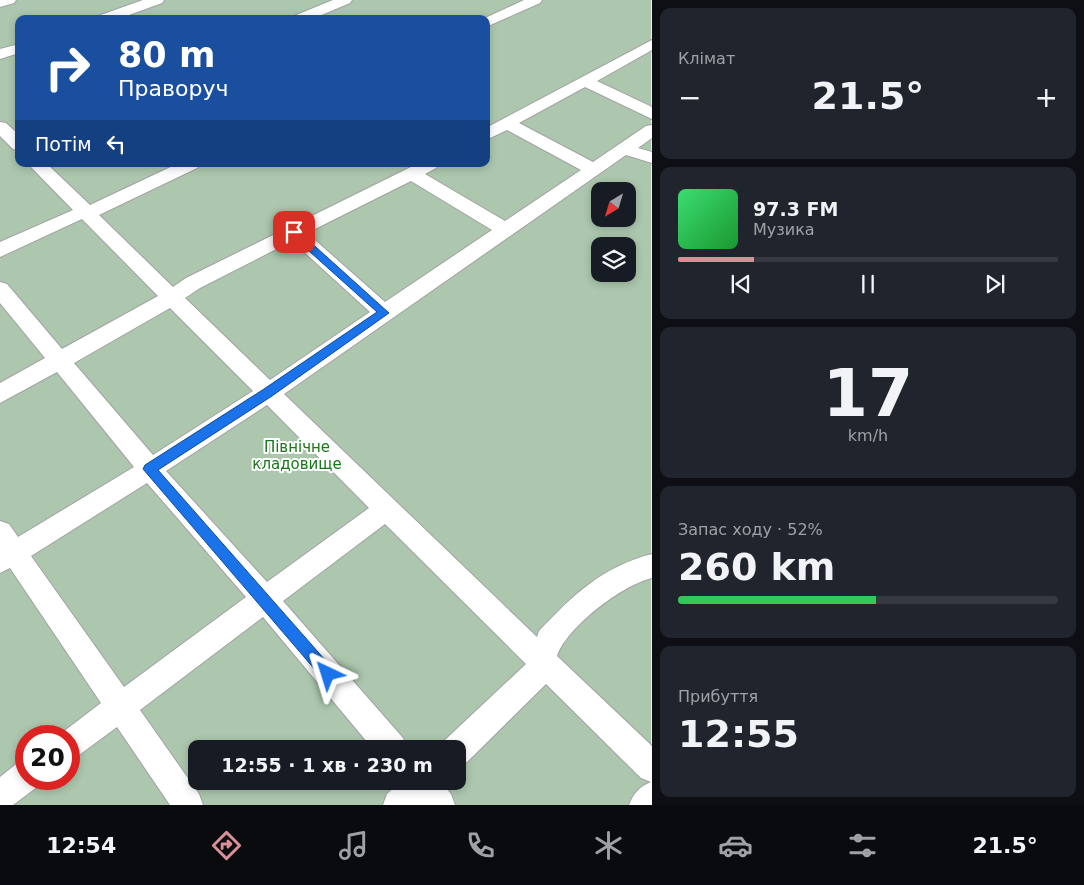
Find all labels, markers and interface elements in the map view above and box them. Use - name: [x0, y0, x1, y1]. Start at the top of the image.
- icon: right: [35, 35, 100, 100]
- text: 80 m: [118, 35, 215, 75]
- text: Клімат: [678, 49, 735, 68]
- text: 21.5°: [812, 74, 924, 118]
- text: Праворуч: [118, 76, 228, 101]
- text: −: [678, 81, 701, 114]
- text: +: [1035, 81, 1058, 114]
- icon: left: [102, 130, 130, 158]
- text: Потім: [35, 133, 92, 155]
- north arrow: [591, 182, 636, 228]
- map controls: [591, 182, 636, 282]
- text: 97.3 FM: [753, 198, 838, 220]
- pin: [273, 211, 315, 253]
- icon: arrive: [280, 218, 308, 246]
- text: Музика: [753, 220, 815, 239]
- button: layers: [591, 237, 636, 282]
- icon: previous: [727, 270, 755, 298]
- icon: pause: [854, 270, 882, 298]
- icon: next: [981, 270, 1009, 298]
- text: 17: [823, 356, 913, 431]
- text: km/h: [848, 426, 888, 445]
- park label: Північне кладовище: [252, 438, 342, 473]
- text: Запас ходу · 52%: [678, 520, 823, 539]
- text: 260 km: [678, 545, 835, 589]
- position arrow: [301, 647, 353, 699]
- text: Прибуття: [678, 687, 758, 706]
- text: 12:55: [678, 712, 799, 756]
- speed limit sign: 20: [15, 725, 80, 790]
- text: 12:55 · 1 хв · 230 m: [221, 754, 433, 776]
- icon: directions: [209, 828, 244, 863]
- icon: music: [336, 828, 371, 863]
- icon: phone: [463, 828, 498, 863]
- icon: climate: [591, 828, 626, 863]
- icon: car: [718, 828, 753, 863]
- icon: filters: [845, 828, 880, 863]
- text: 12:54: [46, 833, 116, 858]
- text: 21.5°: [972, 833, 1038, 858]

